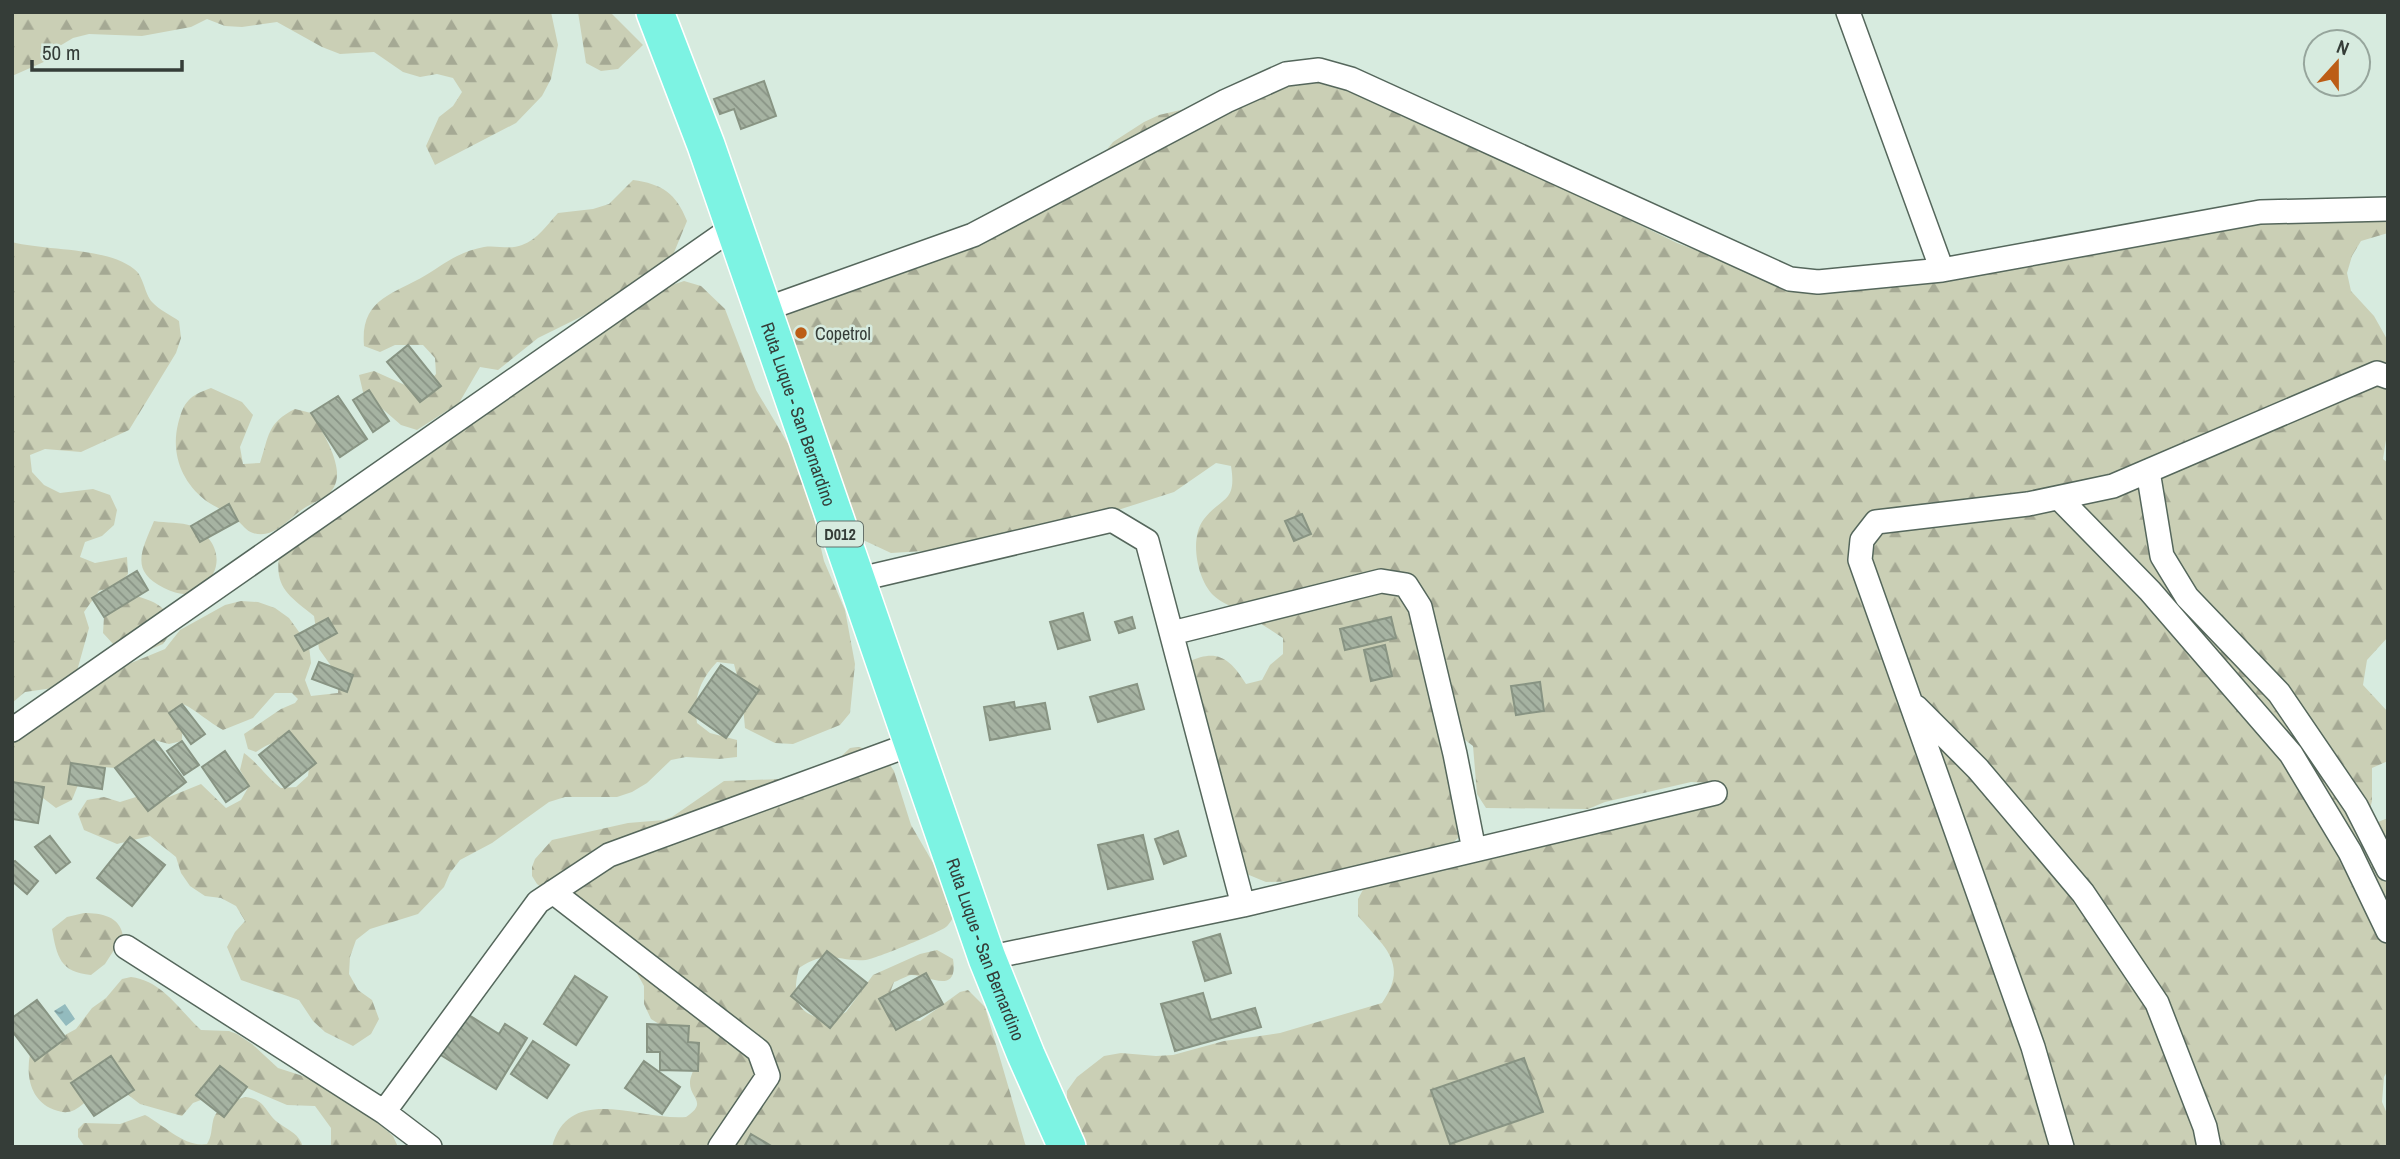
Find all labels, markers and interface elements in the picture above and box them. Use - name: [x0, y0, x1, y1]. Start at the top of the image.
- scale bar: [32, 28, 182, 72]
- north arrow: [2302, 28, 2372, 98]
- text: N: [2333, 33, 2353, 61]
- text: 50 m: [42, 38, 80, 67]
- street label: Ruta Luque - San Bernardino: [756, 319, 842, 509]
- place label: Copetrol: [815, 321, 871, 346]
- marker: Copetrol: [793, 325, 809, 341]
- road number: D012: [817, 522, 863, 547]
- street label: Ruta Luque - San Bernardino: [941, 855, 1031, 1044]

